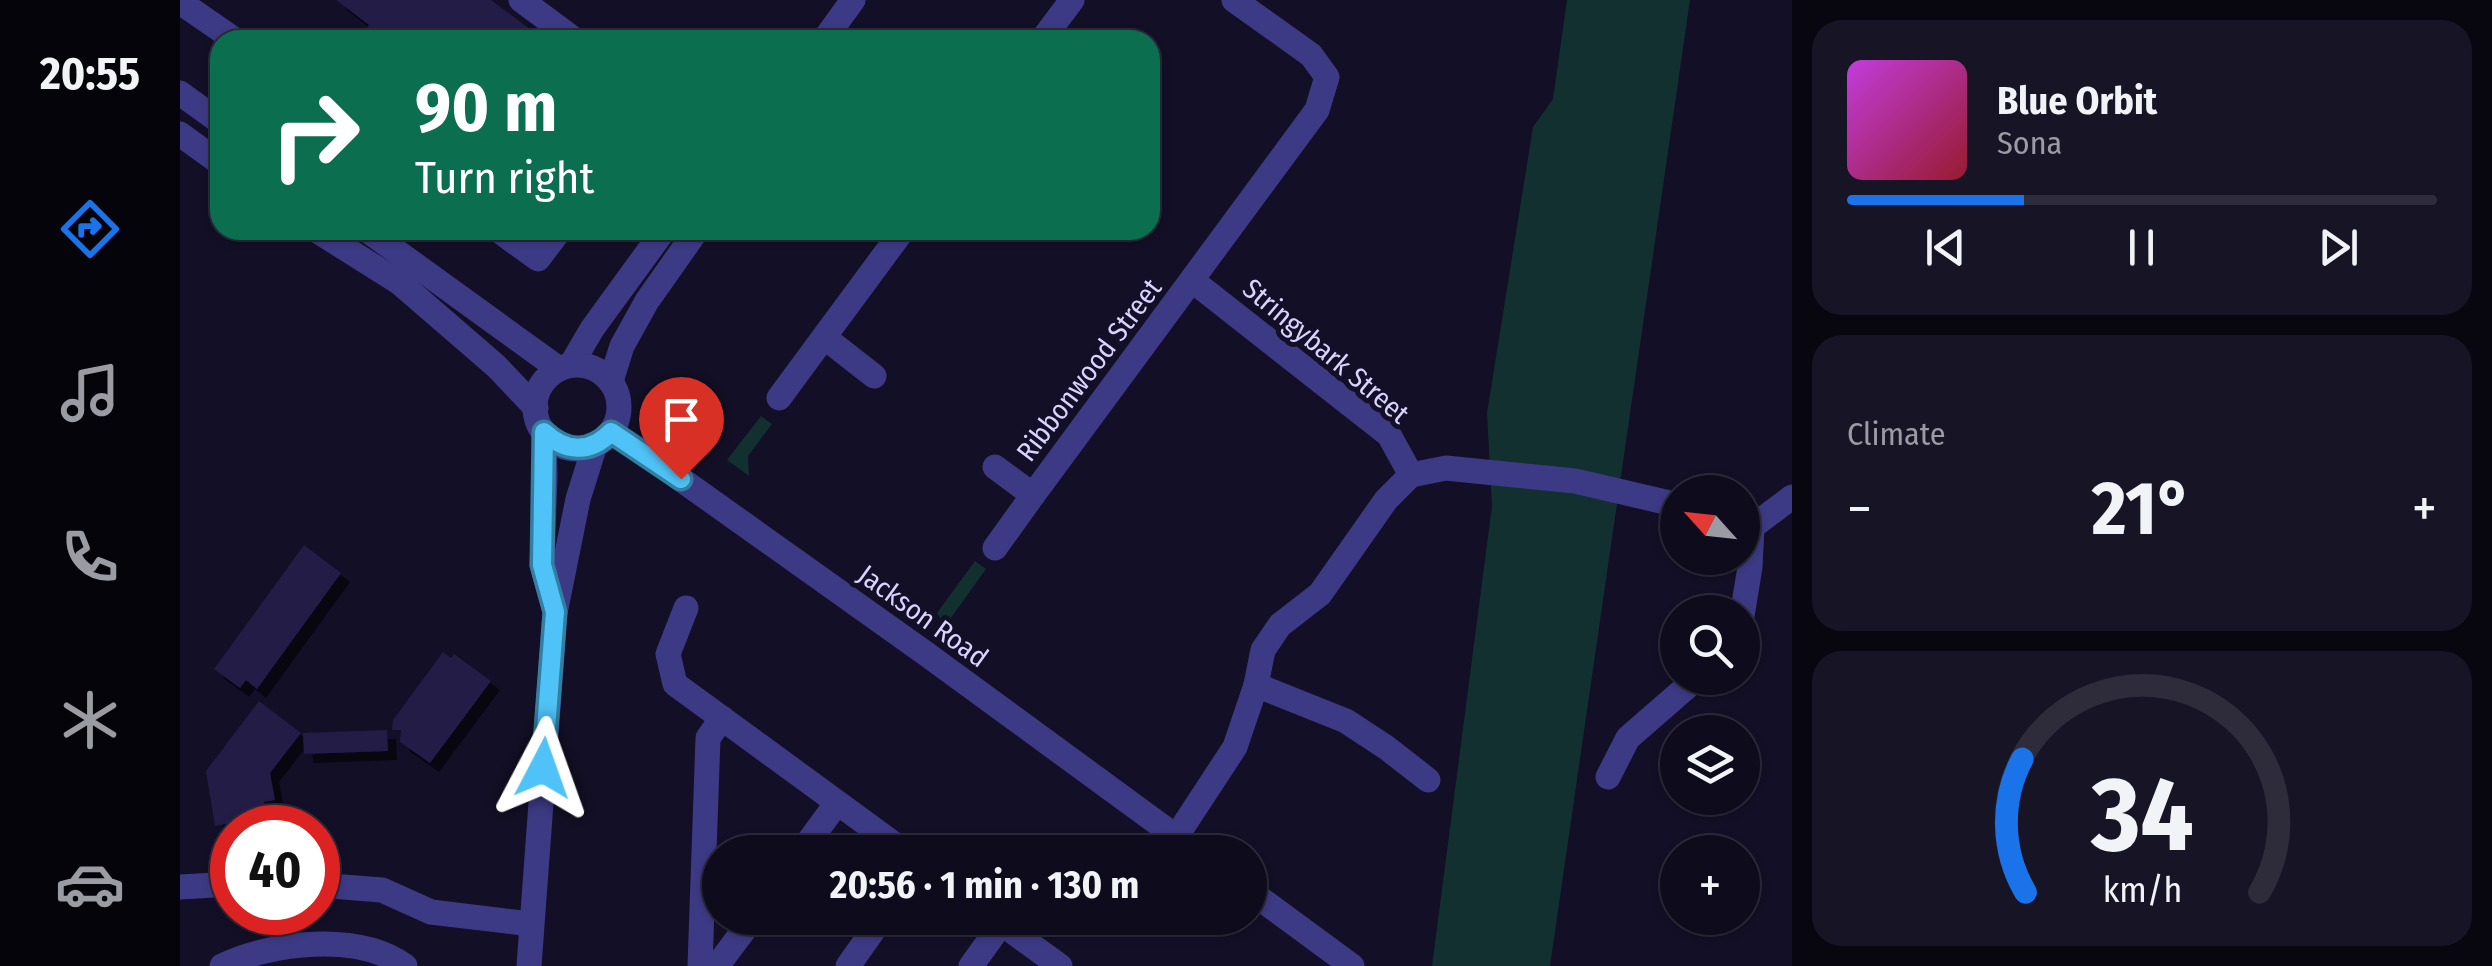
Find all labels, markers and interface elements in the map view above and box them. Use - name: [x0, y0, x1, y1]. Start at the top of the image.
- text: 20:55: [40, 47, 140, 101]
- text: 90 m: [415, 66, 557, 150]
- icon: right: [250, 70, 380, 200]
- text: Blue Orbit: [1997, 78, 2157, 124]
- text: Sona: [1997, 124, 2062, 162]
- text: Turn right: [415, 151, 594, 205]
- icon: directions: [55, 194, 125, 264]
- icon: previous: [1918, 220, 1973, 275]
- icon: pause: [2114, 220, 2169, 275]
- icon: next: [2311, 220, 2366, 275]
- street label: Ribbonwood Street: [1010, 272, 1169, 468]
- street label: Stringybark Street: [1236, 272, 1416, 431]
- icon: music: [55, 358, 125, 428]
- pin: [639, 377, 724, 480]
- icon: arrive: [654, 392, 709, 447]
- text: Climate: [1847, 415, 1946, 453]
- text: 21°: [2092, 464, 2192, 554]
- north arrow: [1660, 475, 1760, 575]
- map controls: [1660, 475, 1760, 935]
- text: −: [1847, 476, 1872, 542]
- text: +: [2412, 476, 2437, 542]
- icon: phone: [55, 522, 125, 592]
- street label: Jackson Road: [852, 558, 994, 674]
- button: search: [1660, 595, 1760, 695]
- icon: climate: [55, 685, 125, 755]
- button: layers: [1660, 715, 1760, 815]
- position arrow: [491, 716, 595, 820]
- text: 34: [2090, 753, 2193, 878]
- speed limit sign: 40: [210, 805, 340, 935]
- button: +: [1660, 835, 1760, 935]
- icon: car: [55, 849, 125, 919]
- text: 20:56 · 1 min · 130 m: [830, 862, 1139, 908]
- text: km/h: [2102, 869, 2182, 911]

